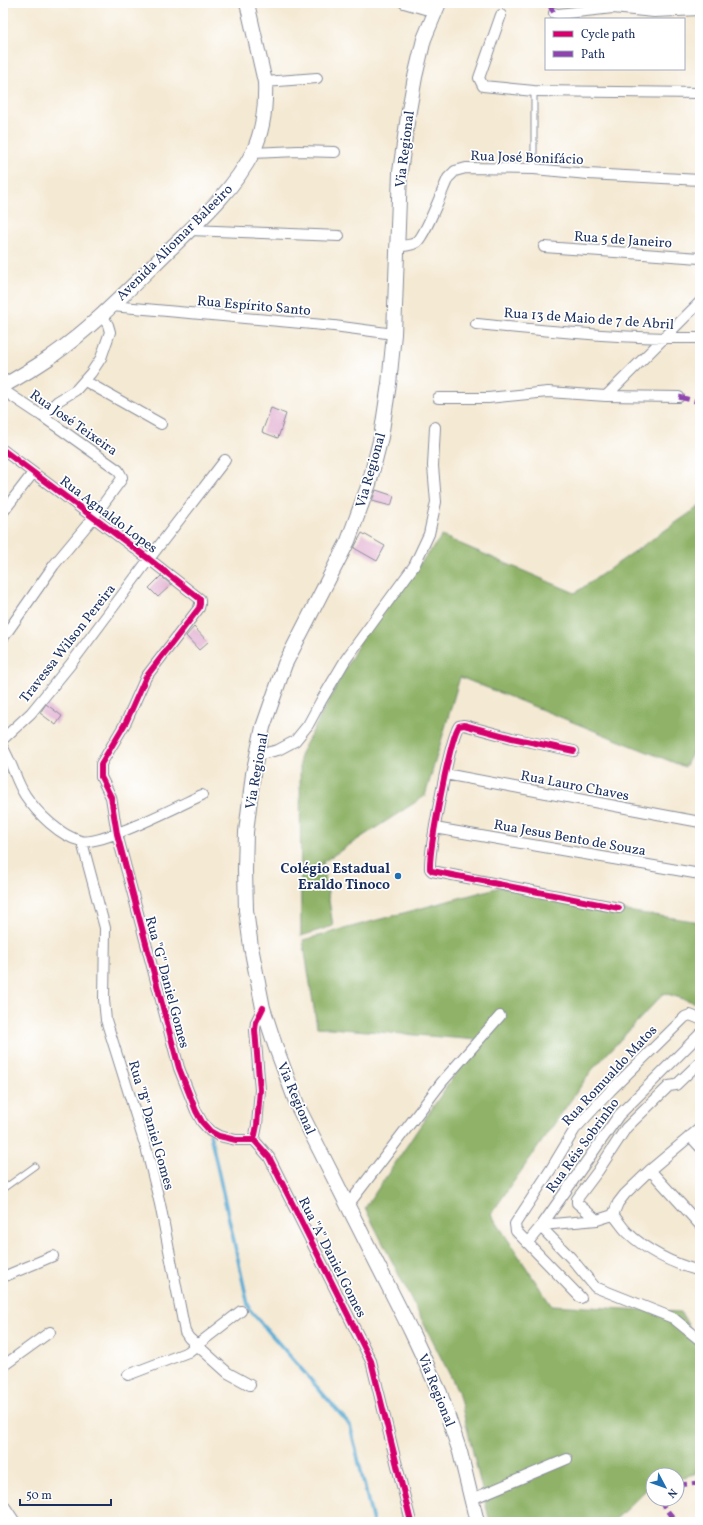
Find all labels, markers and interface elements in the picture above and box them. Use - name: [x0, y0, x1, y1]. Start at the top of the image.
- legend: [545, 18, 685, 70]
- text: Cycle path: [581, 27, 636, 43]
- text: Path: [581, 47, 605, 63]
- street label: Via Regional: [391, 110, 420, 189]
- street label: Rua José Bonifácio: [470, 147, 584, 170]
- street label: Avenida Aliomar Baleeiro: [113, 181, 237, 305]
- street label: Rua 5 de Janeiro: [573, 228, 673, 253]
- street label: Rua Espírito Santo: [196, 292, 312, 321]
- street label: Rua 13 de Maio de 7 de Abril: [503, 304, 675, 335]
- street label: Rua José Teixeira: [25, 386, 121, 461]
- street label: Via Regional: [352, 431, 391, 510]
- street label: Rua Agnaldo Lopes: [55, 472, 161, 558]
- street label: Travessa Wilson Pereira: [16, 581, 121, 707]
- street label: Via Regional: [241, 732, 274, 811]
- street label: Rua Lauro Chaves: [519, 767, 631, 806]
- street label: Rua Jesus Bento de Souza: [492, 816, 647, 861]
- place label: Colégio Estadual Eraldo Tinoco: [280, 860, 390, 895]
- marker: Colégio Estadual Eraldo Tinoco: [393, 871, 403, 881]
- street label: Rua "G" Daniel Gomes: [140, 914, 193, 1050]
- street label: Rua Romualdo Matos: [558, 1021, 662, 1131]
- street label: Rua "B" Daniel Gomes: [123, 1058, 178, 1192]
- street label: Via Regional: [272, 1059, 319, 1138]
- street label: Rua Réis Sobrinho: [542, 1095, 624, 1197]
- street label: Rua "A" Daniel Gomes: [293, 1194, 370, 1321]
- street label: Via Regional: [412, 1351, 459, 1430]
- north arrow: [645, 1467, 685, 1507]
- scale bar: [20, 1481, 111, 1507]
- text: N: [663, 1485, 680, 1501]
- text: 50 m: [26, 1488, 52, 1504]

